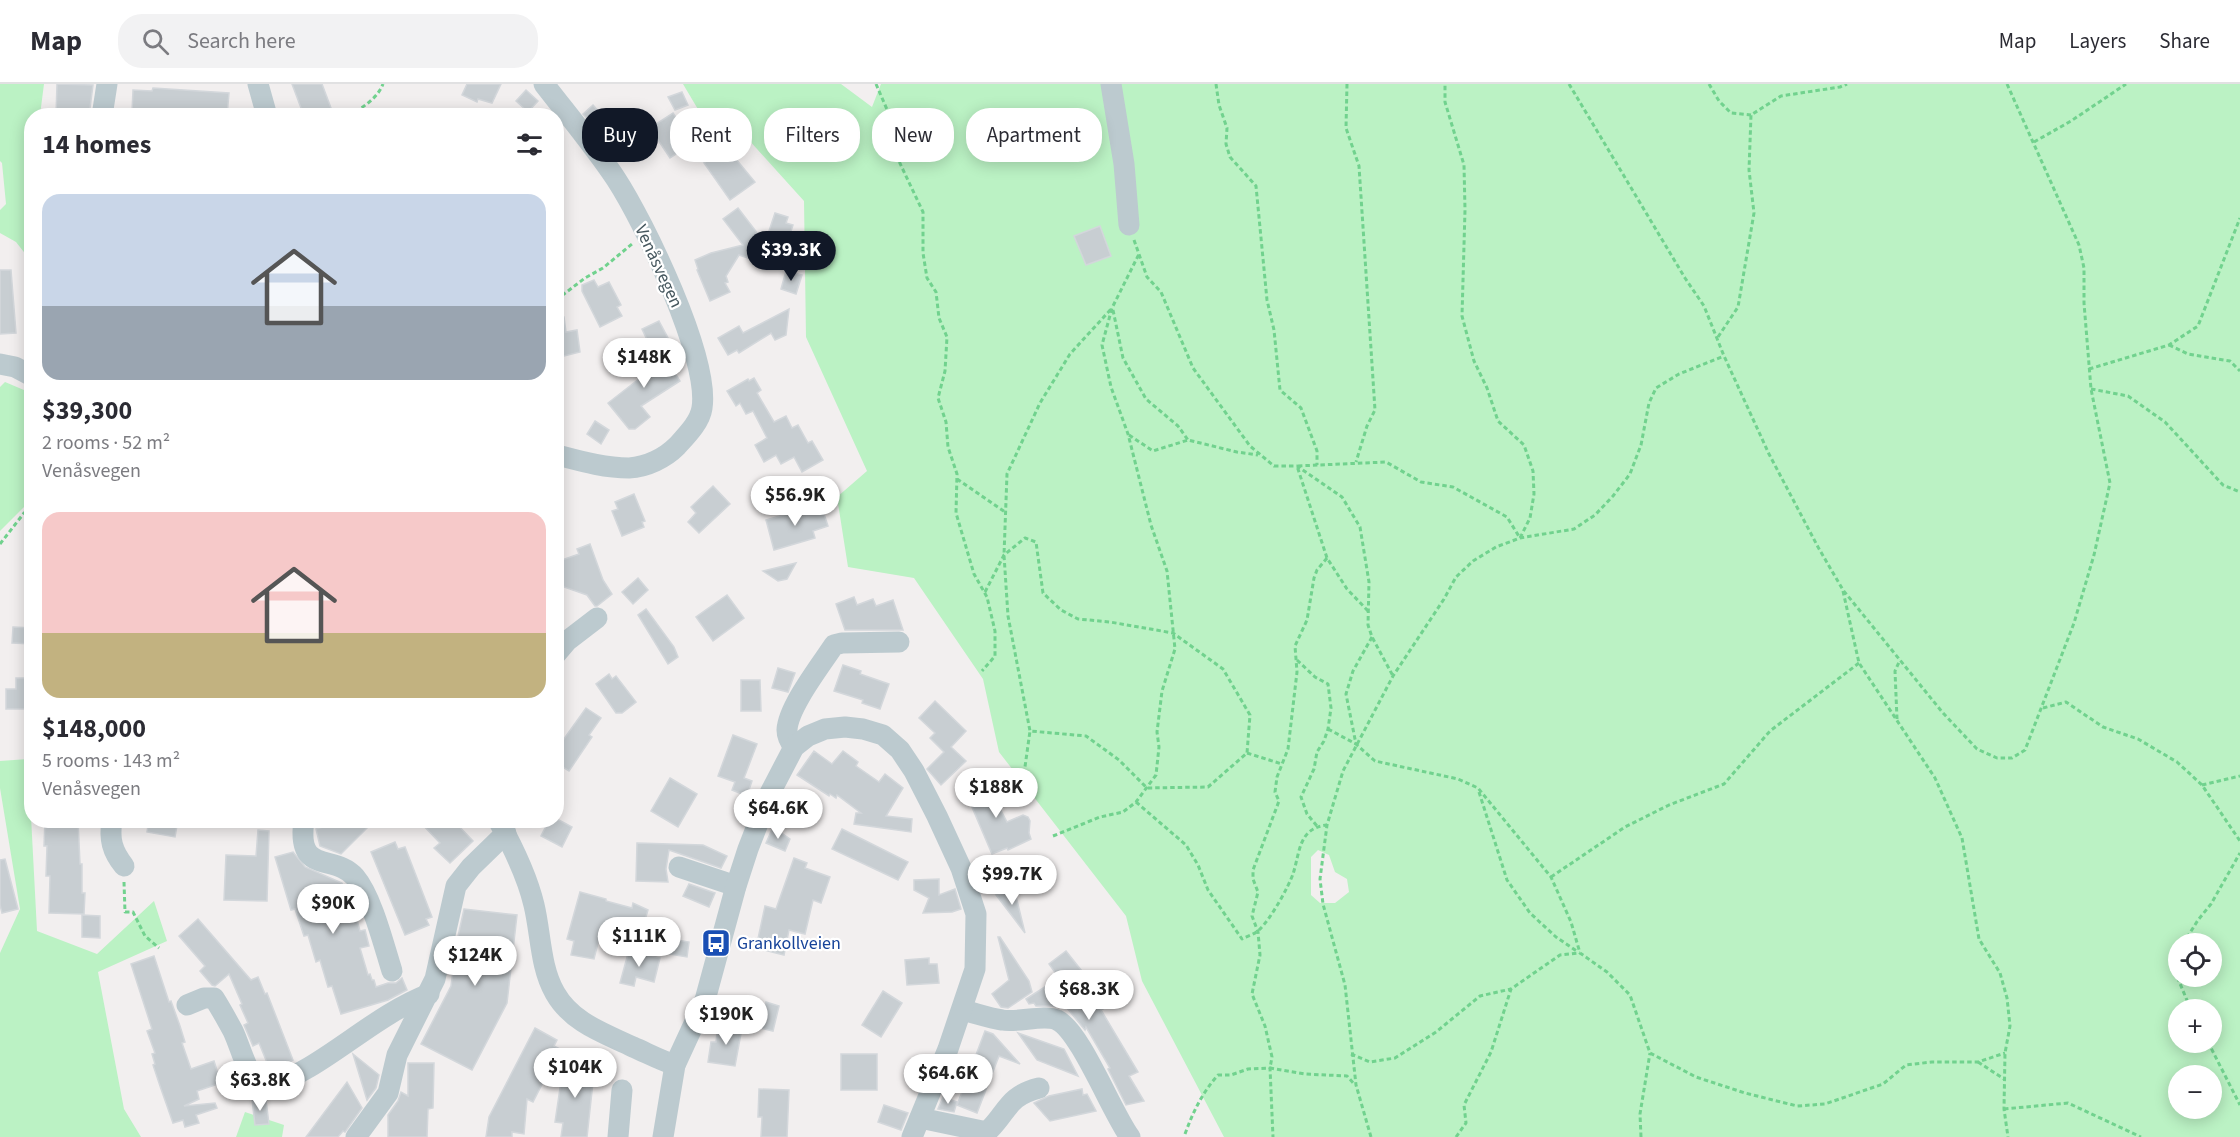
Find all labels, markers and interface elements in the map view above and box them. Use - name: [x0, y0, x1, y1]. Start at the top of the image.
- search box: [118, 14, 538, 68]
- text: Map: [30, 21, 82, 61]
- icon: search: [139, 25, 172, 58]
- text: Search here: [187, 25, 296, 57]
- text: Map: [1999, 26, 2036, 56]
- text: Layers: [2069, 26, 2126, 56]
- text: Share: [2159, 26, 2210, 56]
- chip: Buy: [582, 108, 658, 162]
- chip: Rent: [670, 108, 752, 162]
- chip: Filters: [764, 108, 860, 162]
- chip: New: [872, 108, 954, 162]
- chip: Apartment: [966, 108, 1102, 162]
- text: 14 homes: [42, 126, 151, 163]
- icon: filters: [513, 128, 546, 161]
- street label: Venåsvegen: [628, 221, 689, 312]
- pin: $39.3K: [742, 231, 840, 282]
- icon: home: [240, 233, 348, 341]
- text: $39.3K: [761, 236, 821, 264]
- pin: $148K: [602, 338, 686, 389]
- text: $148K: [617, 343, 671, 371]
- text: $39,300: [42, 392, 132, 429]
- text: 2 rooms · 52 m²: [42, 429, 170, 457]
- text: Venåsvegen: [42, 457, 141, 485]
- pin: $56.9K: [746, 476, 844, 527]
- text: $56.9K: [765, 481, 825, 509]
- icon: home: [240, 551, 348, 659]
- text: $148,000: [42, 710, 146, 747]
- text: 5 rooms · 143 m²: [42, 747, 180, 775]
- pin: $188K: [954, 768, 1038, 819]
- text: $188K: [969, 773, 1023, 801]
- text: Venåsvegen: [42, 775, 141, 803]
- pin: $64.6K: [729, 789, 827, 840]
- text: $64.6K: [748, 794, 808, 822]
- pin: $99.7K: [963, 855, 1061, 906]
- text: $99.7K: [982, 860, 1042, 888]
- pin: $90K: [297, 884, 369, 935]
- text: $90K: [311, 889, 355, 917]
- pin: $111K: [597, 917, 681, 968]
- text: $111K: [612, 922, 666, 950]
- bus stop icon: Grankollveien: [700, 927, 732, 959]
- place label: Grankollveien: [737, 931, 841, 956]
- map controls: [2168, 933, 2222, 1119]
- button: locate: [2168, 933, 2222, 987]
- pin: $124K: [433, 936, 517, 987]
- text: $124K: [448, 941, 502, 969]
- pin: $68.3K: [1040, 970, 1138, 1021]
- text: $68.3K: [1059, 975, 1119, 1003]
- pin: $190K: [684, 995, 768, 1046]
- button: +: [2168, 999, 2222, 1053]
- text: $190K: [699, 1000, 753, 1028]
- pin: $104K: [533, 1048, 617, 1099]
- text: $104K: [548, 1053, 602, 1081]
- pin: $64.6K: [899, 1054, 997, 1105]
- text: $64.6K: [918, 1059, 978, 1087]
- pin: $63.8K: [211, 1061, 309, 1112]
- button: −: [2168, 1065, 2222, 1119]
- text: $63.8K: [230, 1066, 290, 1094]

